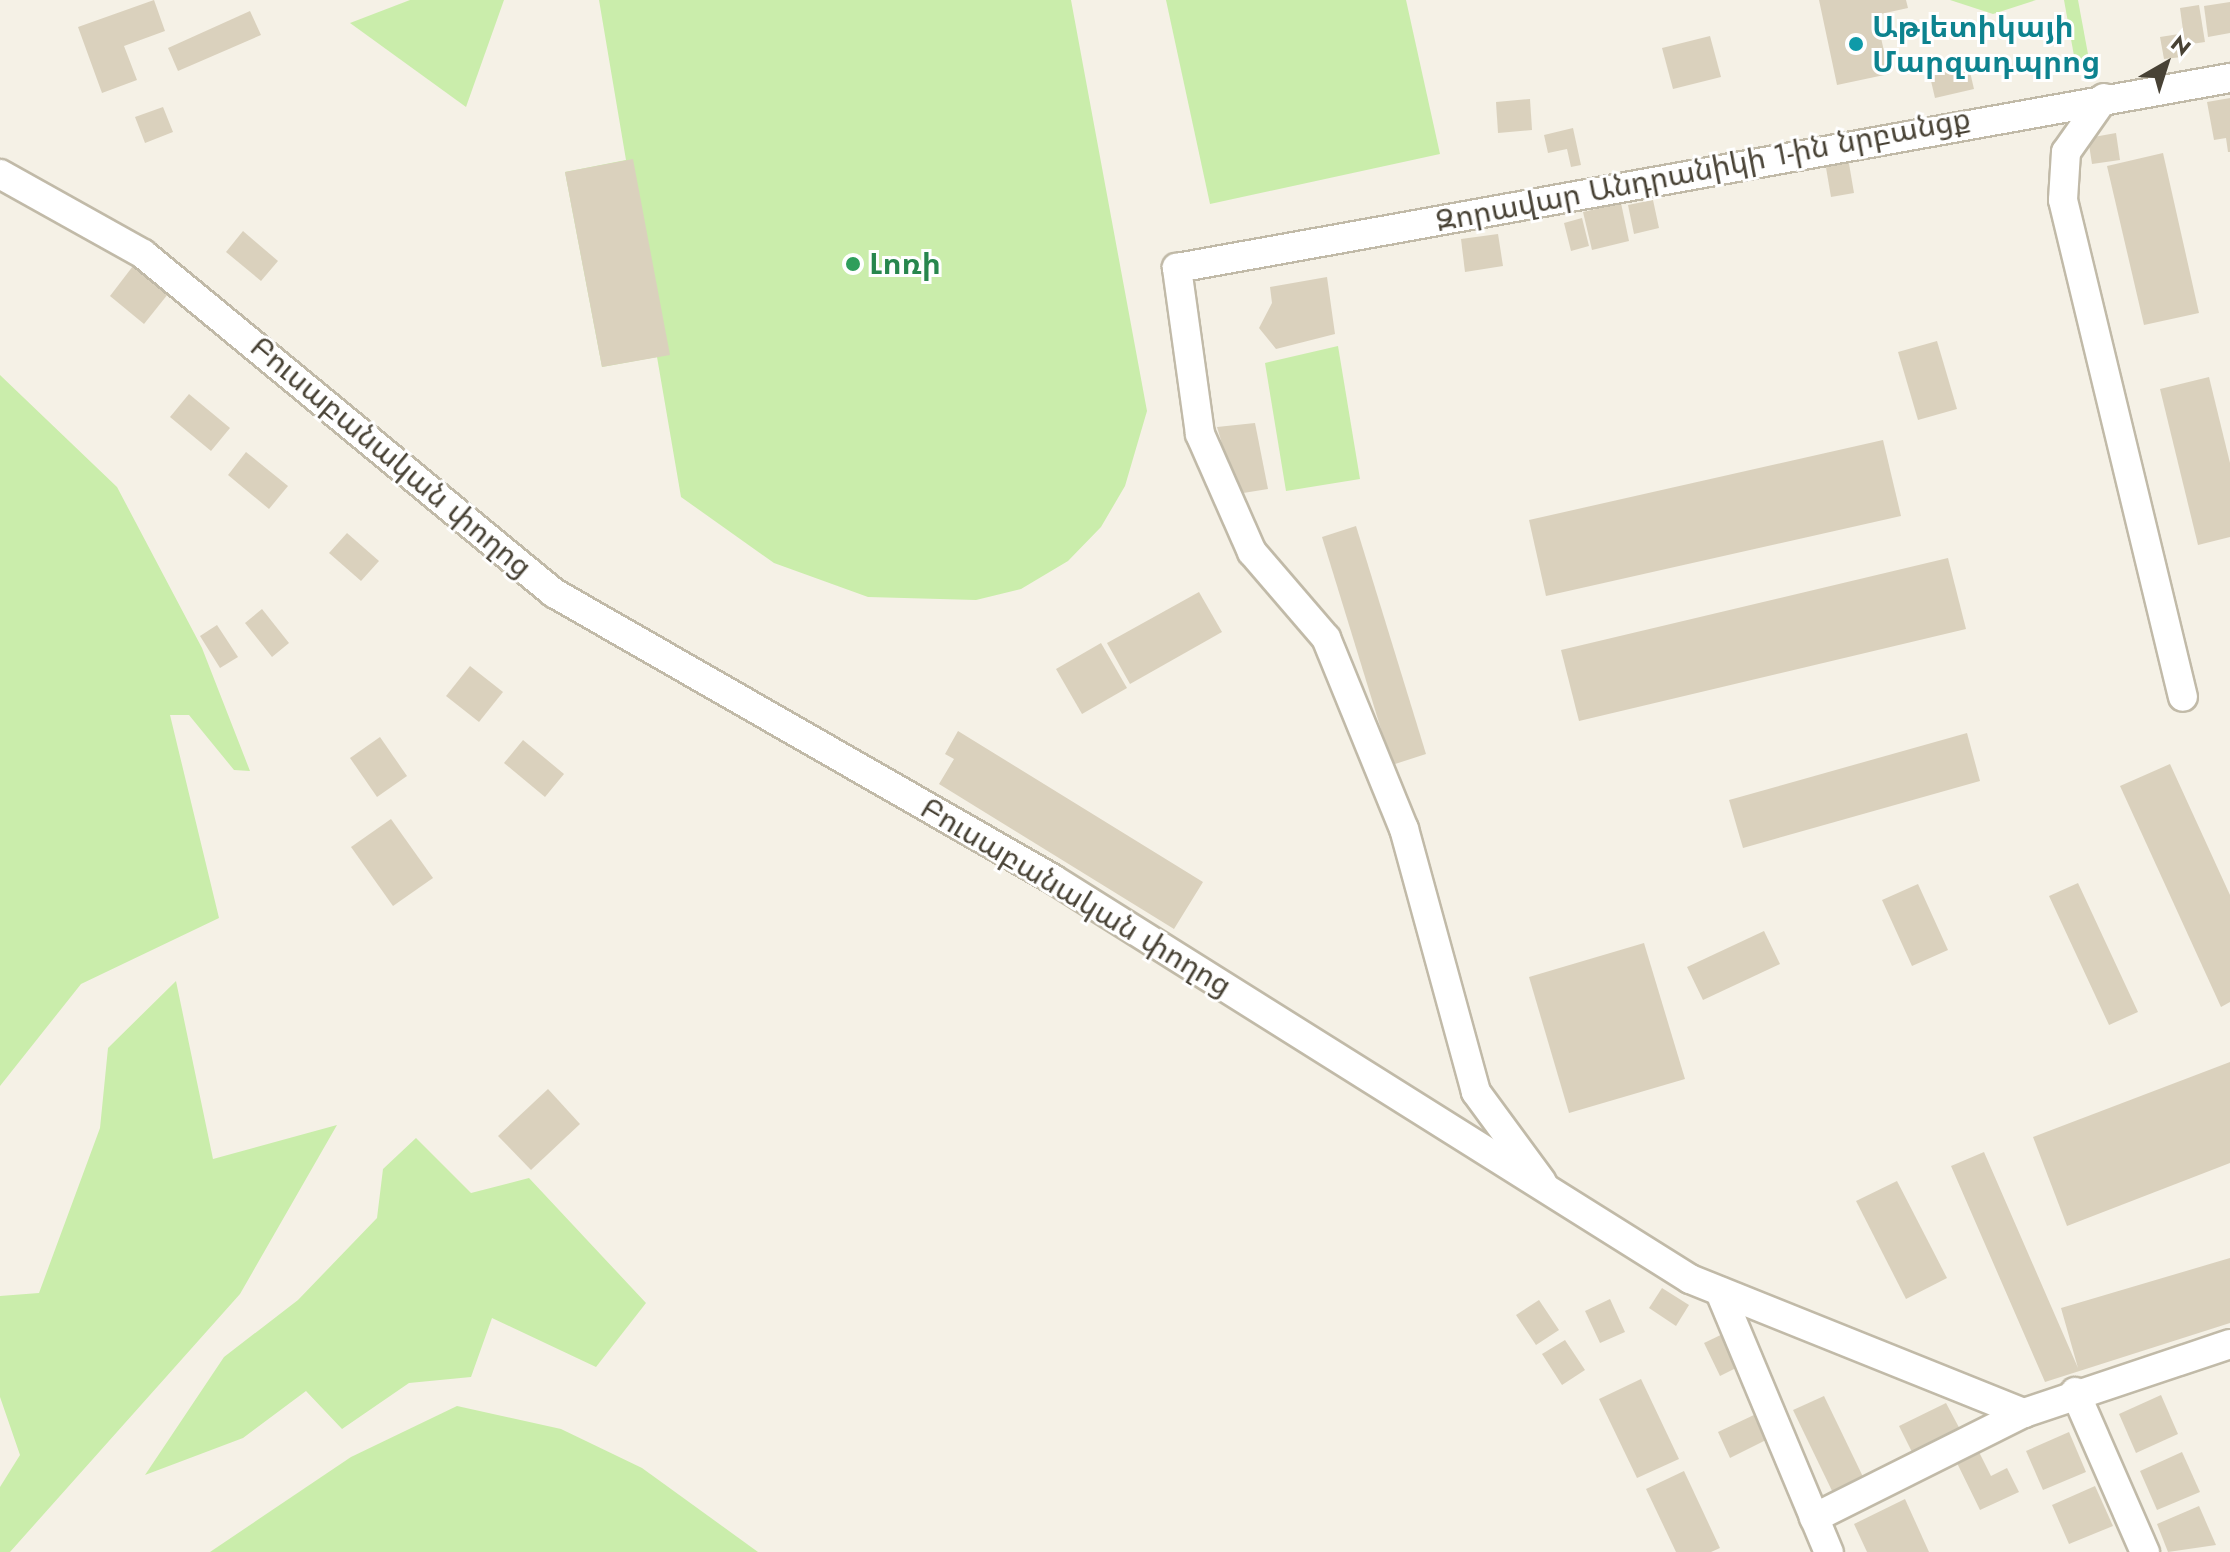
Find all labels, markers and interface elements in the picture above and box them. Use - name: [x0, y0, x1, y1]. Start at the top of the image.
- place label: Աթլետիկայի Մարզադպրոց: [1872, 9, 2100, 80]
- north arrow: [2126, 24, 2206, 104]
- text: N: [2164, 27, 2198, 63]
- marker: Աթլետիկայի Մարզադպրոց: [1847, 35, 1865, 53]
- street label: Զորավար Անդրանիկի 1-ին նրբանցք: [1432, 100, 1974, 240]
- place label: Լոռի: [869, 246, 941, 282]
- marker: Լոռի: [844, 255, 862, 273]
- street label: Բուսաբանական փողոց: [243, 329, 539, 585]
- street label: Բուսաբանական փողոց: [914, 790, 1238, 1004]

